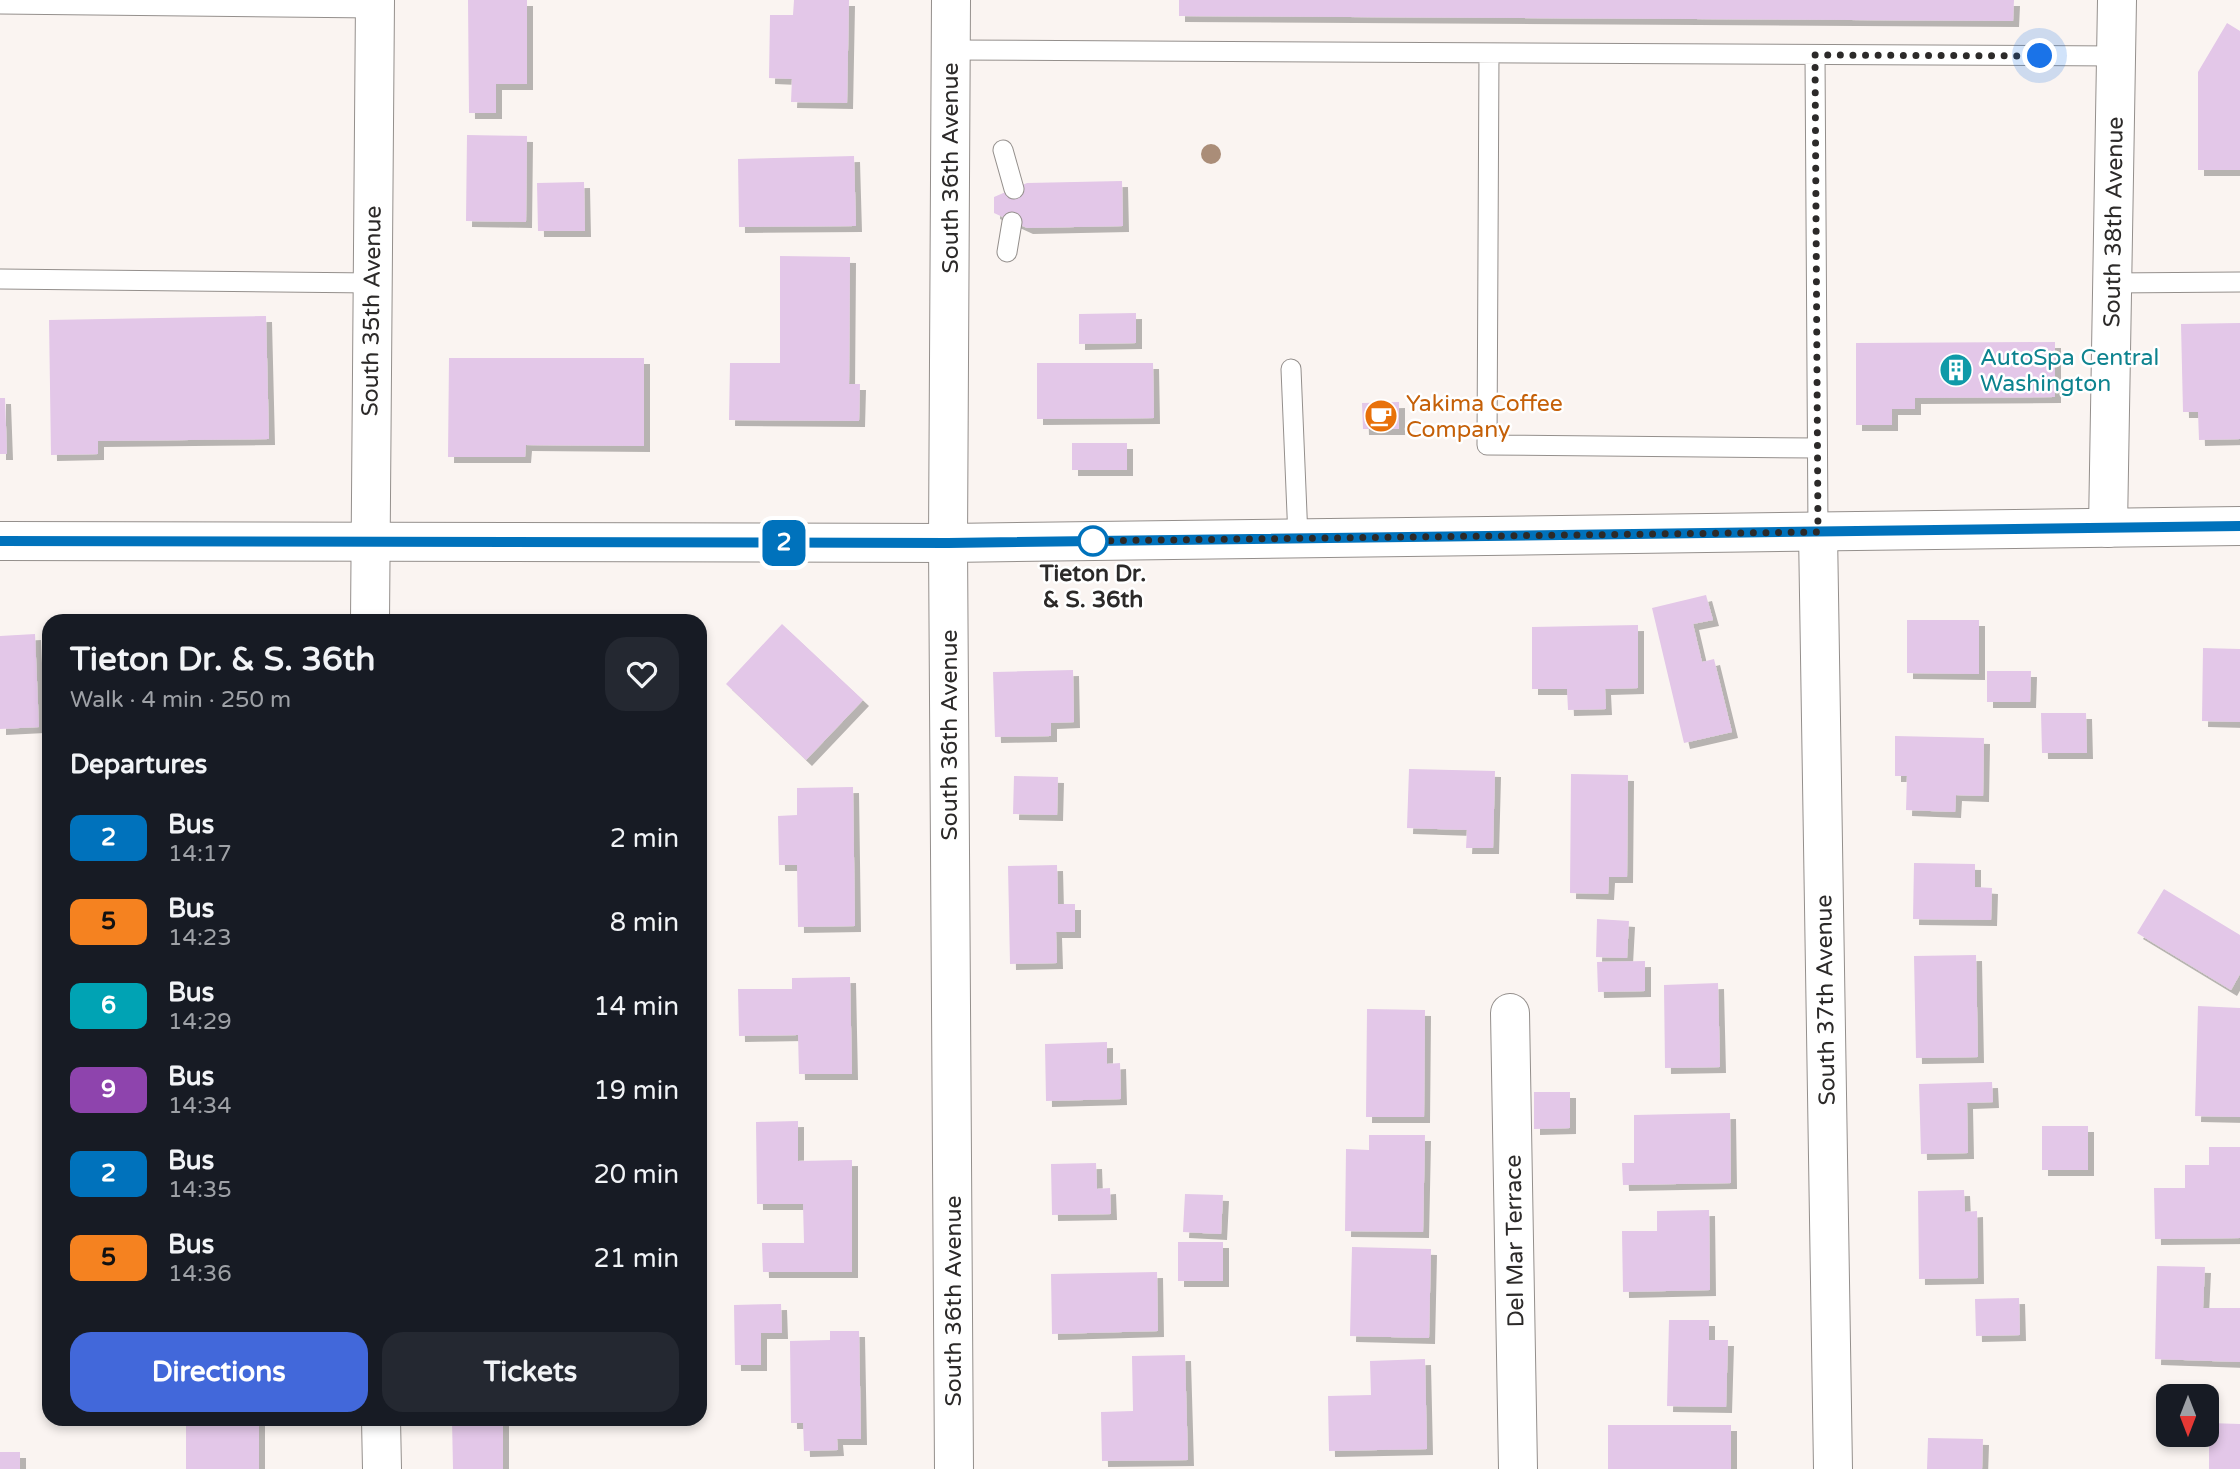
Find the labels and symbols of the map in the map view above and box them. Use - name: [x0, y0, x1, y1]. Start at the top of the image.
- your location: [2022, 38, 2057, 73]
- street label: South 36th Avenue: [937, 63, 965, 273]
- street label: South 38th Avenue: [2098, 116, 2130, 328]
- street label: South 35th Avenue: [356, 205, 388, 417]
- place label: AutoSpa Central Washington: [1980, 344, 2159, 398]
- building icon: AutoSpa Central Washington: [1937, 351, 1975, 389]
- place label: Yakima Coffee Company: [1406, 390, 1563, 444]
- cafe icon: Yakima Coffee Company: [1362, 397, 1400, 435]
- line badge: 2: [761, 520, 807, 566]
- marker: Tieton Dr. & S. 36th: [1078, 526, 1108, 556]
- place label: Tieton Dr. & S. 36th: [1039, 560, 1146, 614]
- street label: South 36th Avenue: [936, 630, 964, 840]
- street label: South 37th Avenue: [1810, 894, 1842, 1106]
- street label: Del Mar Terrace: [1499, 1154, 1531, 1328]
- street label: South 36th Avenue: [940, 1196, 968, 1406]
- north arrow: [2156, 1384, 2219, 1447]

